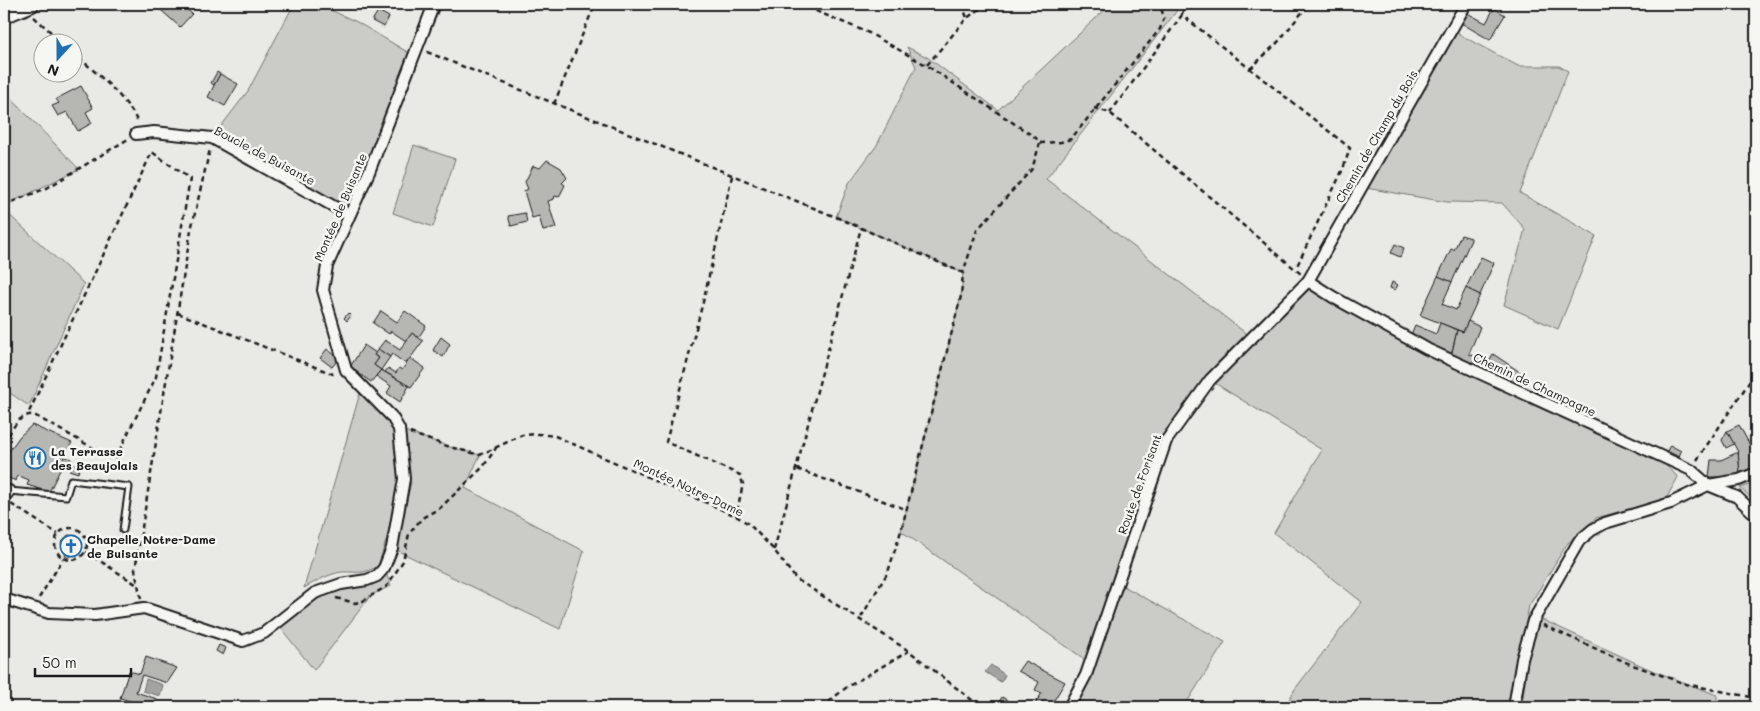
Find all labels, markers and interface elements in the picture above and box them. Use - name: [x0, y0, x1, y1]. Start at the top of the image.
- north arrow: [32, 32, 82, 82]
- text: N: [45, 60, 62, 81]
- street label: Chemin de Champ du Bois: [1331, 66, 1421, 205]
- street label: Boucle de Buisante: [212, 122, 318, 188]
- street label: Montée de Buisante: [310, 150, 370, 264]
- street label: Chemin de Champagne: [1471, 349, 1599, 419]
- street label: Route de Forisant: [1113, 432, 1165, 536]
- place label: La Terrasse des Beaujolais: [51, 443, 138, 473]
- restaurant icon: La Terrasse des Beaujolais: [23, 446, 47, 470]
- street label: Montée Notre-Dame: [631, 454, 747, 520]
- place label: Chapelle Notre-Dame de Buisante: [87, 531, 216, 561]
- church icon: Chapelle Notre-Dame de Buisante: [59, 534, 83, 558]
- scale bar: [35, 646, 131, 678]
- text: 50 m: [42, 652, 77, 672]

